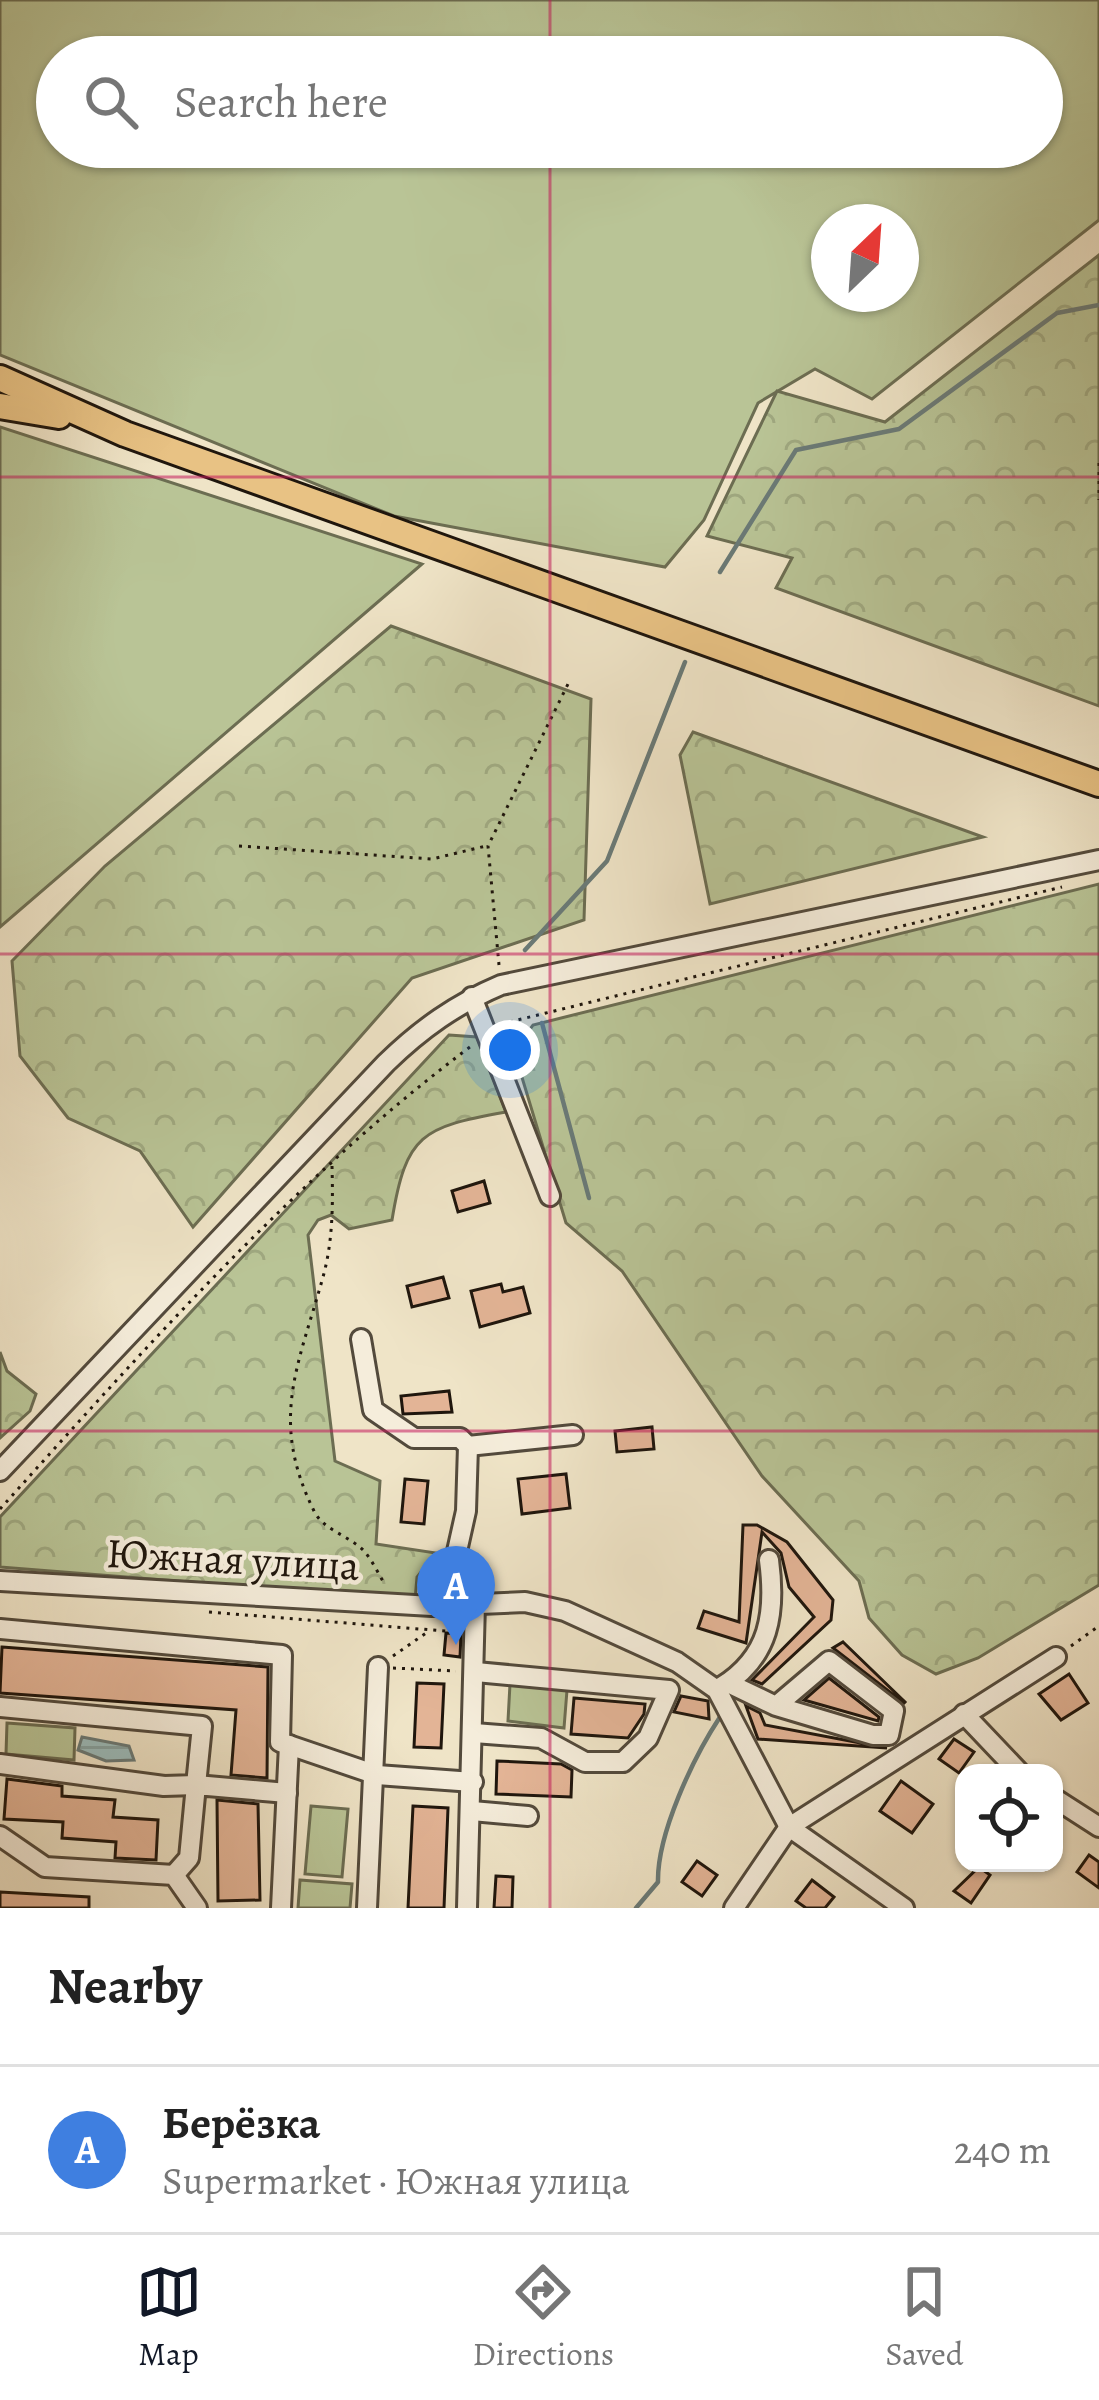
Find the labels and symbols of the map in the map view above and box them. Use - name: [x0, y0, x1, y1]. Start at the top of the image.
- north arrow: [811, 204, 919, 312]
- your location: [480, 1020, 540, 1080]
- street label: Южная улица: [105, 1524, 362, 1594]
- pin: A: [417, 1546, 495, 1645]

